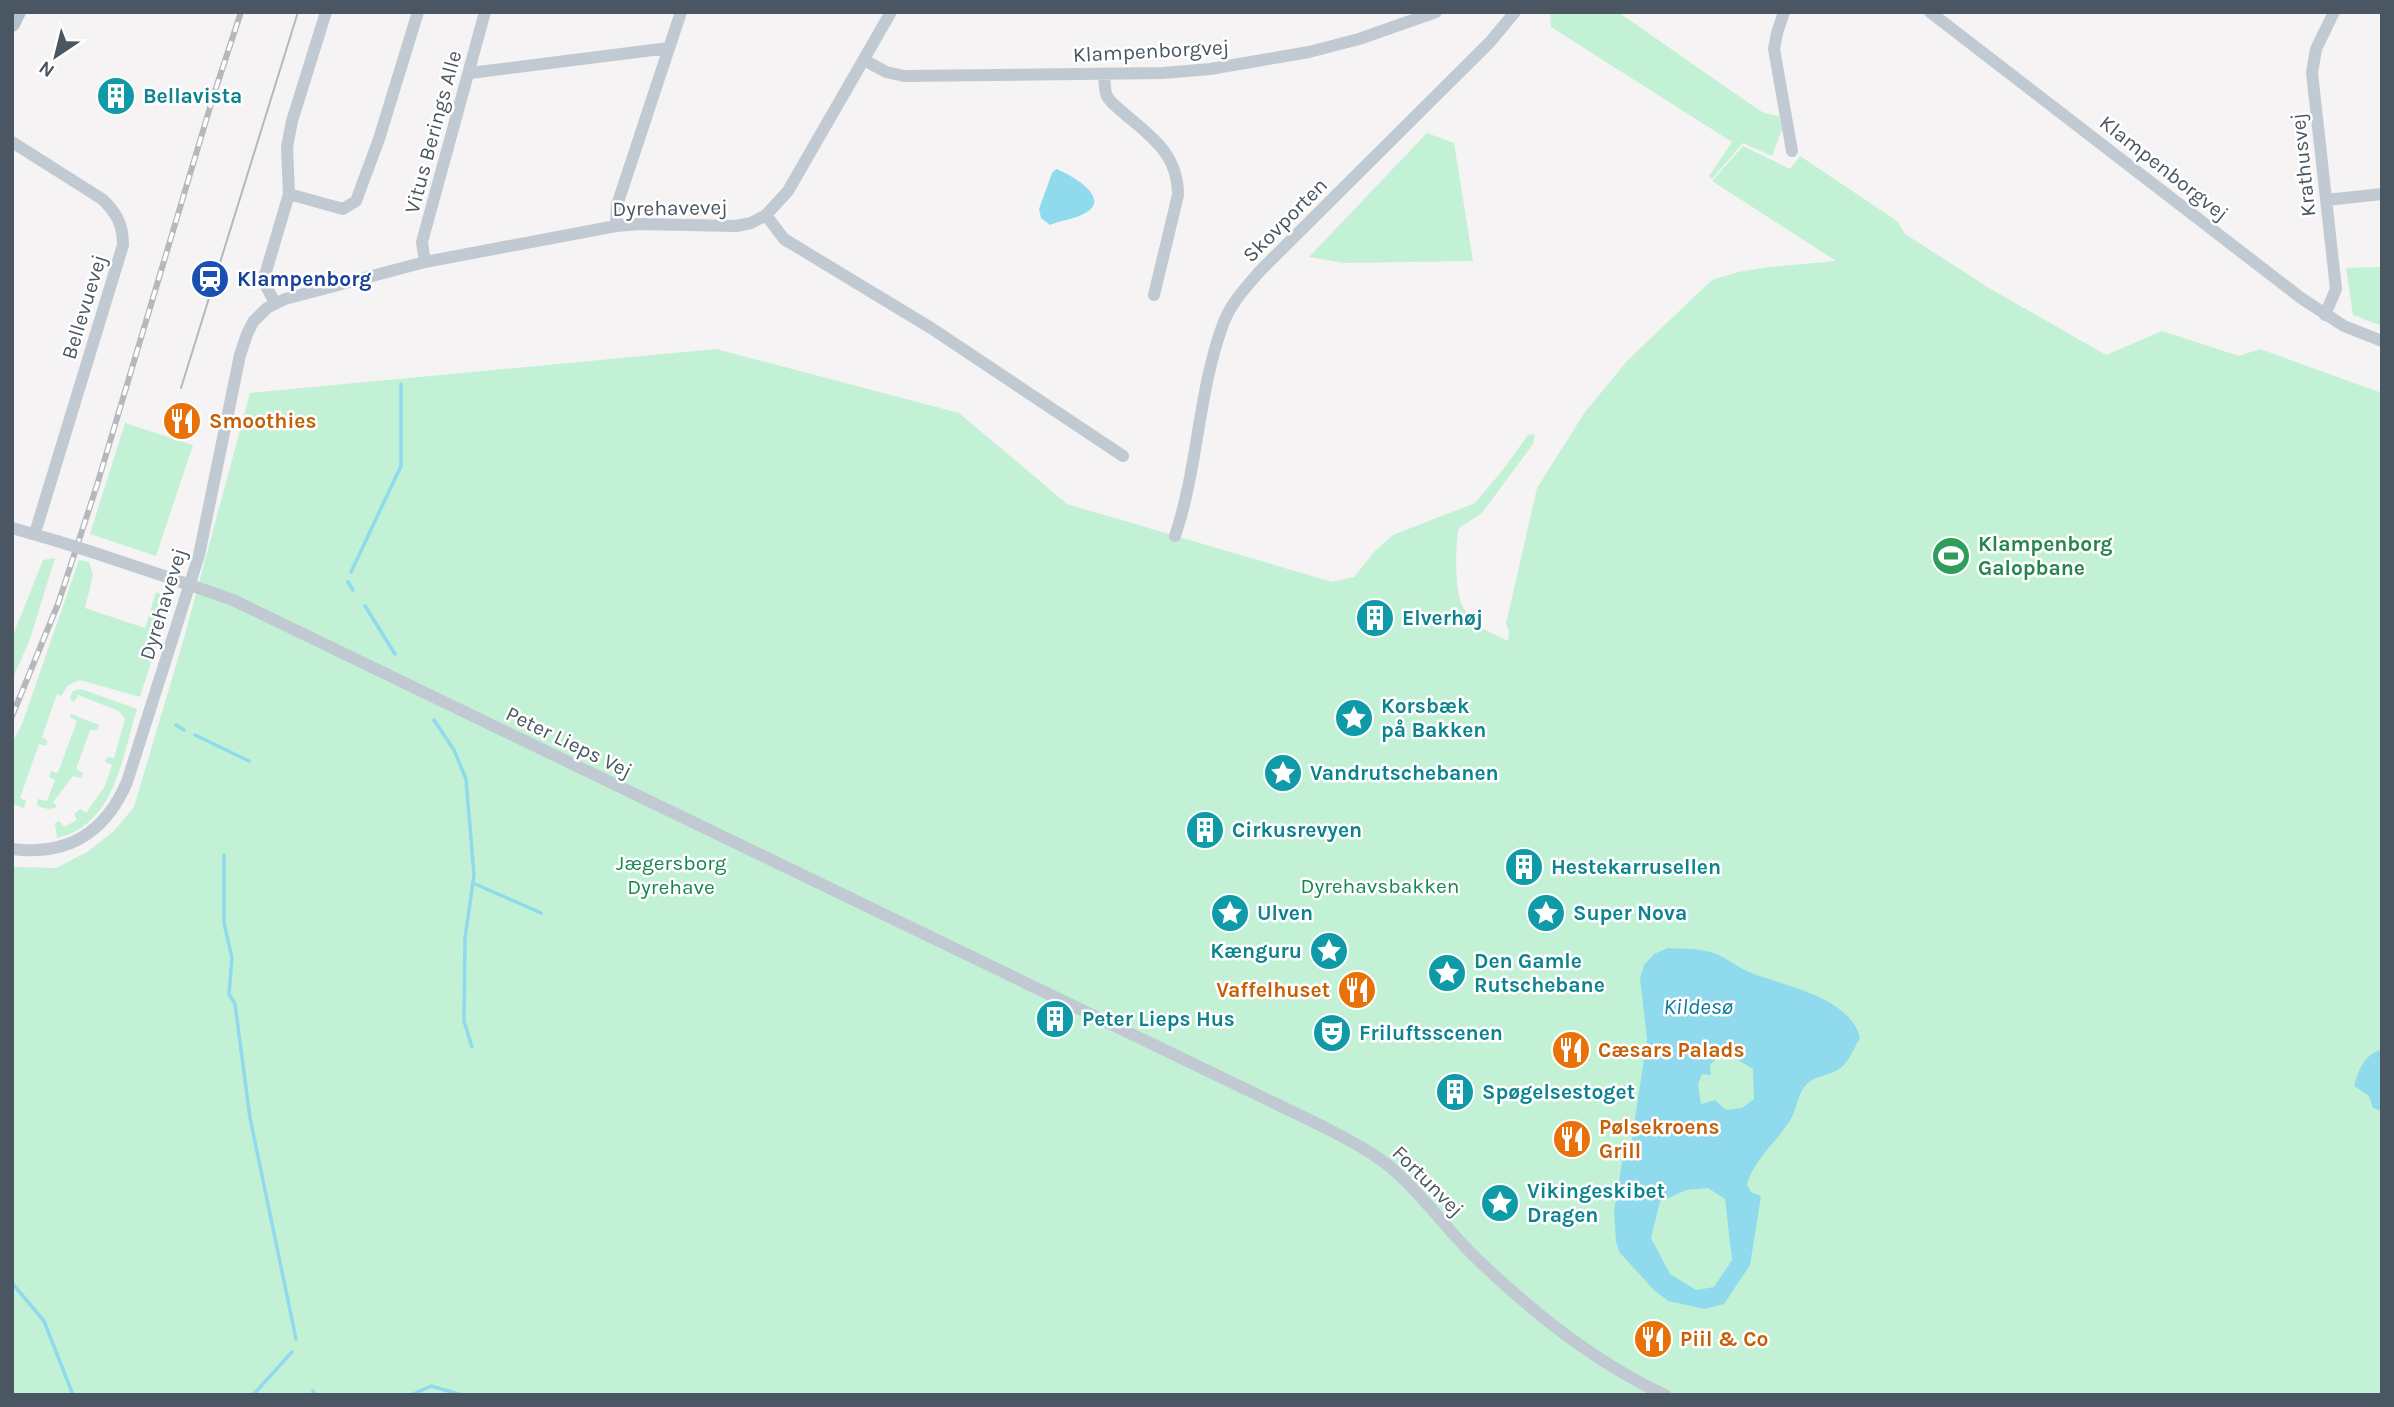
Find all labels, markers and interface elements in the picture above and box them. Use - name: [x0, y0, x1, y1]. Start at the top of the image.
- north arrow: [21, 21, 91, 91]
- street label: Klampenborgvej: [1072, 35, 1230, 67]
- street label: Vitus Berings Alle: [400, 48, 466, 216]
- text: N: [35, 56, 59, 82]
- building icon: Bellavista: [95, 75, 137, 117]
- place label: Bellavista: [143, 84, 242, 108]
- street label: Klampenborgvej: [2095, 110, 2233, 226]
- street label: Krathusvej: [2286, 112, 2320, 218]
- street label: Skovporten: [1238, 173, 1332, 267]
- street label: Dyrehavevej: [612, 195, 728, 221]
- street label: Bellevuevej: [57, 252, 111, 362]
- station icon: Klampenborg: [189, 258, 231, 300]
- place label: Klampenborg: [237, 267, 371, 291]
- restaurant icon: Smoothies: [161, 400, 203, 442]
- place label: Smoothies: [209, 409, 317, 433]
- place label: Klampenborg Galopbane: [1978, 532, 2112, 580]
- sports icon: Klampenborg Galopbane: [1930, 535, 1972, 577]
- street label: Dyrehavevej: [135, 545, 191, 663]
- building icon: Elverhøj: [1354, 597, 1396, 639]
- place label: Elverhøj: [1402, 606, 1483, 630]
- place label: Korsbæk på Bakken: [1381, 694, 1486, 742]
- place icon: Korsbæk på Bakken: [1333, 697, 1375, 739]
- street label: Peter Lieps Vej: [502, 701, 636, 783]
- place icon: Vandrutschebanen: [1262, 752, 1304, 794]
- place label: Vandrutschebanen: [1310, 761, 1499, 785]
- building icon: Cirkusrevyen: [1184, 809, 1226, 851]
- place label: Cirkusrevyen: [1232, 818, 1362, 842]
- building icon: Hestekarrusellen: [1503, 846, 1545, 888]
- park label: Jægersborg Dyrehave: [616, 851, 726, 899]
- place label: Hestekarrusellen: [1551, 855, 1721, 879]
- park label: Dyrehavsbakken: [1301, 874, 1459, 898]
- place icon: Ulven: [1209, 892, 1251, 934]
- place icon: Super Nova: [1525, 892, 1567, 934]
- place label: Ulven: [1257, 901, 1313, 925]
- place label: Super Nova: [1573, 901, 1687, 925]
- place icon: Kænguru: [1308, 930, 1350, 972]
- place label: Kænguru: [1210, 939, 1302, 963]
- place label: Den Gamle Rutschebane: [1474, 949, 1605, 997]
- place icon: Den Gamle Rutschebane: [1426, 952, 1468, 994]
- restaurant icon: Vaffelhuset: [1336, 969, 1378, 1011]
- place label: Vaffelhuset: [1216, 978, 1330, 1002]
- water label: Kildesø: [1663, 993, 1734, 1020]
- building icon: Peter Lieps Hus: [1034, 998, 1076, 1040]
- place label: Peter Lieps Hus: [1082, 1007, 1235, 1031]
- theatre icon: Friluftsscenen: [1311, 1012, 1353, 1054]
- place label: Friluftsscenen: [1359, 1021, 1503, 1045]
- restaurant icon: Cæsars Palads: [1550, 1029, 1592, 1071]
- place label: Cæsars Palads: [1598, 1038, 1745, 1062]
- building icon: Spøgelsestoget: [1434, 1071, 1476, 1113]
- place label: Spøgelsestoget: [1482, 1080, 1635, 1104]
- place label: Pølsekroens Grill: [1599, 1115, 1720, 1163]
- restaurant icon: Pølsekroens Grill: [1551, 1118, 1593, 1160]
- street label: Fortunvej: [1387, 1140, 1469, 1222]
- place label: Vikingeskibet Dragen: [1527, 1179, 1665, 1227]
- place icon: Vikingeskibet Dragen: [1479, 1182, 1521, 1224]
- restaurant icon: Piil & Co: [1632, 1318, 1674, 1360]
- place label: Piil & Co: [1680, 1327, 1768, 1351]

